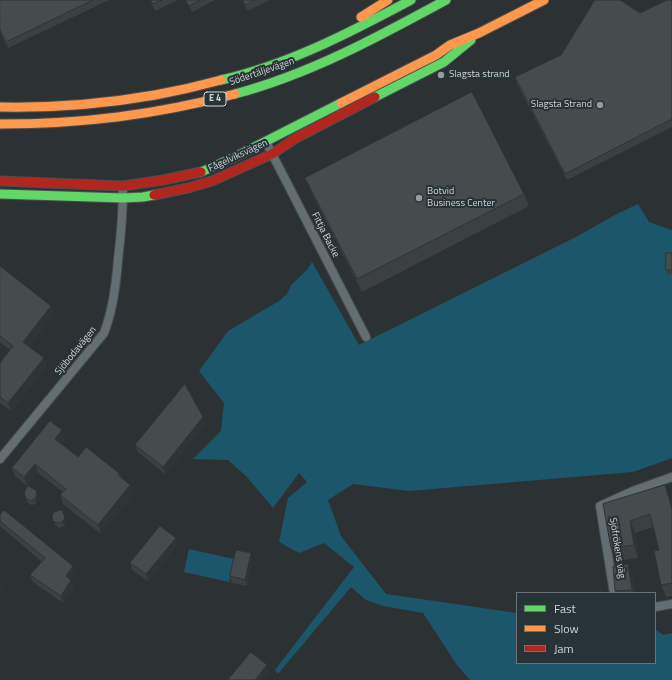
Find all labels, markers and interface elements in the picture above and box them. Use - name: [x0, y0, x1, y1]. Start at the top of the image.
- street label: Södertäljevägen: [228, 55, 296, 89]
- place label: Slagsta strand: [449, 69, 510, 81]
- marker: Slagsta strand: [436, 70, 446, 80]
- road number: E 4: [204, 92, 226, 106]
- place label: Slagsta Strand: [531, 99, 592, 111]
- marker: Slagsta Strand: [595, 100, 605, 110]
- street label: Fågelviksvägen: [206, 137, 270, 175]
- place label: Botvid Business Center: [427, 186, 495, 210]
- marker: Botvid Business Center: [414, 193, 424, 203]
- street label: Fittja Backe: [309, 210, 341, 260]
- street label: Sjöbodavägen: [53, 324, 99, 378]
- street label: Sjöfrökens väg: [606, 517, 628, 579]
- legend: [516, 592, 656, 664]
- text: Fast: [554, 599, 576, 618]
- text: Slow: [554, 619, 579, 638]
- text: Jam: [554, 639, 574, 658]

